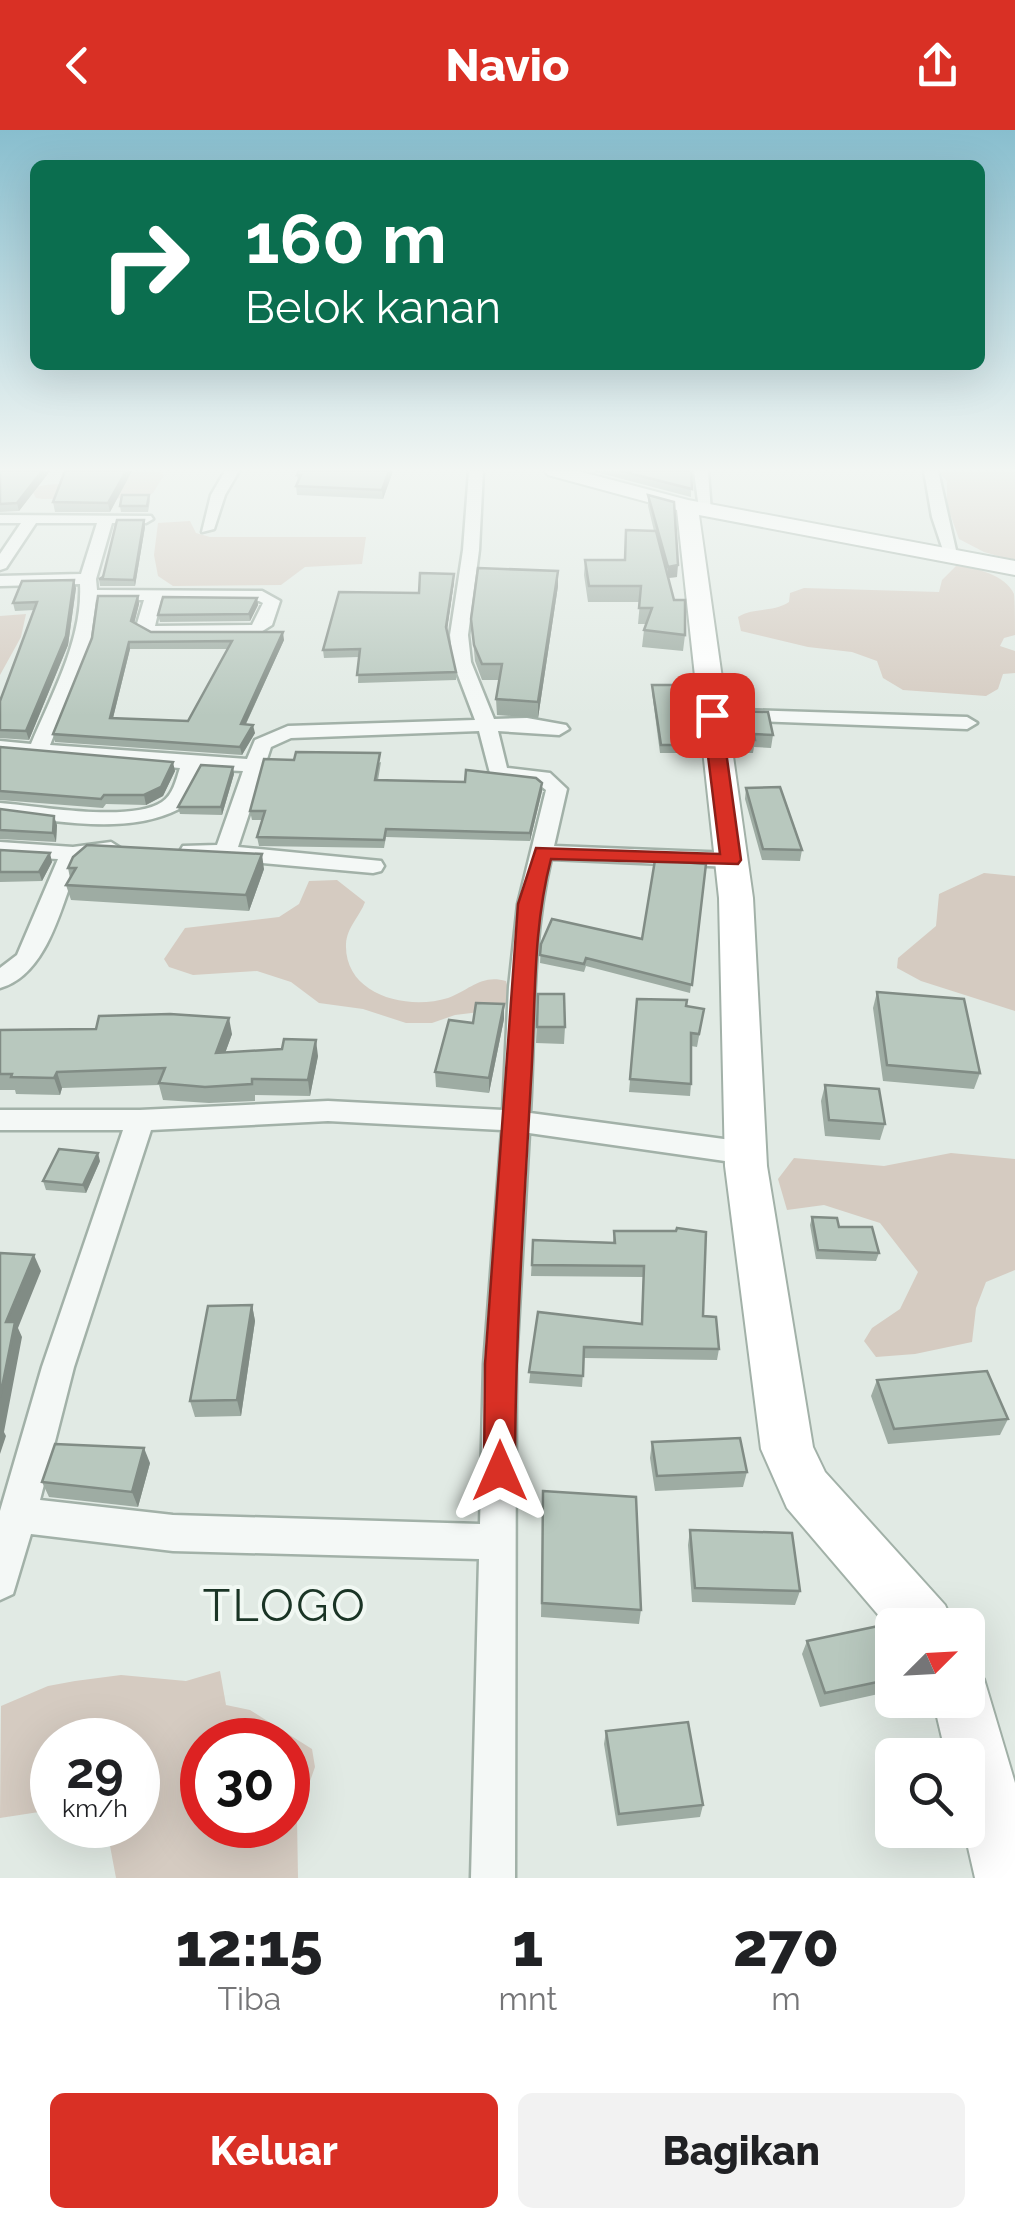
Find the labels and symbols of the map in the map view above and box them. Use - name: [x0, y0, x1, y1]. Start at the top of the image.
- pin: [670, 673, 755, 758]
- position arrow: [448, 1419, 552, 1523]
- district label: TLOGO: [203, 1579, 367, 1632]
- north arrow: [875, 1608, 985, 1718]
- speed limit sign: 30: [180, 1718, 310, 1848]

